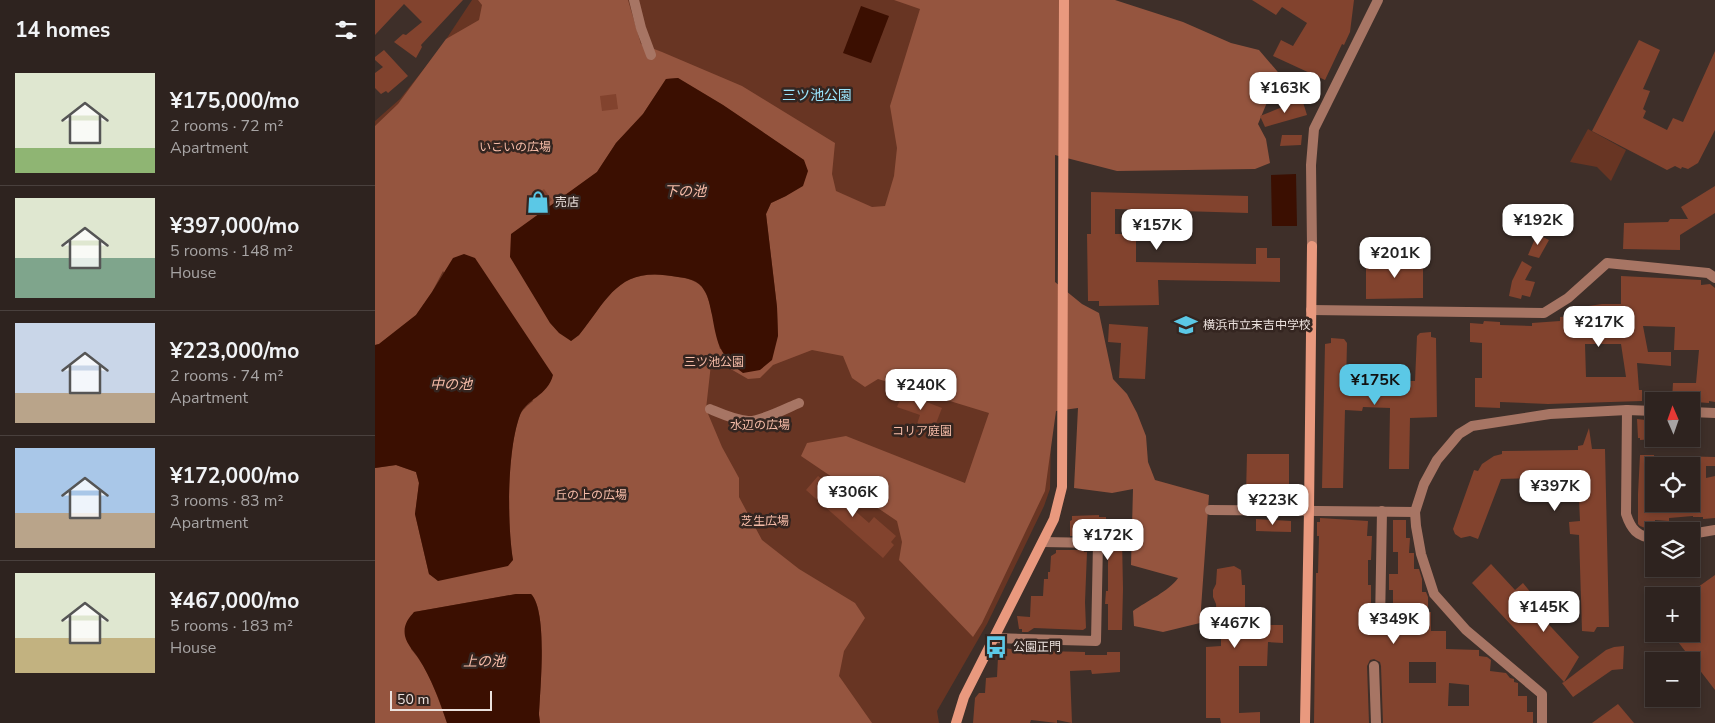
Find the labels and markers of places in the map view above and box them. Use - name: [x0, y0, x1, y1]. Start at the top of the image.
- pin: ¥163K: [1250, 72, 1320, 114]
- shop icon: 売店: [525, 189, 551, 215]
- place label: 売店: [555, 194, 579, 210]
- pin: ¥192K: [1503, 204, 1573, 246]
- pin: ¥157K: [1122, 208, 1192, 251]
- pin: ¥201K: [1360, 236, 1430, 279]
- pin: ¥217K: [1564, 306, 1634, 348]
- school or university icon: 横浜市立末吉中学校: [1173, 312, 1199, 338]
- place label: 横浜市立末吉中学校: [1203, 317, 1311, 333]
- pin: ¥175K: [1340, 364, 1410, 406]
- pin: ¥240K: [886, 368, 956, 411]
- pin: ¥397K: [1520, 470, 1590, 512]
- pin: ¥306K: [818, 476, 888, 518]
- pin: ¥223K: [1238, 484, 1308, 526]
- pin: ¥172K: [1073, 518, 1143, 561]
- pin: ¥145K: [1509, 590, 1579, 633]
- pin: ¥349K: [1359, 602, 1429, 645]
- pin: ¥467K: [1200, 606, 1270, 649]
- bus stop icon: 公園正門: [983, 634, 1009, 660]
- place label: 公園正門: [1013, 639, 1061, 655]

